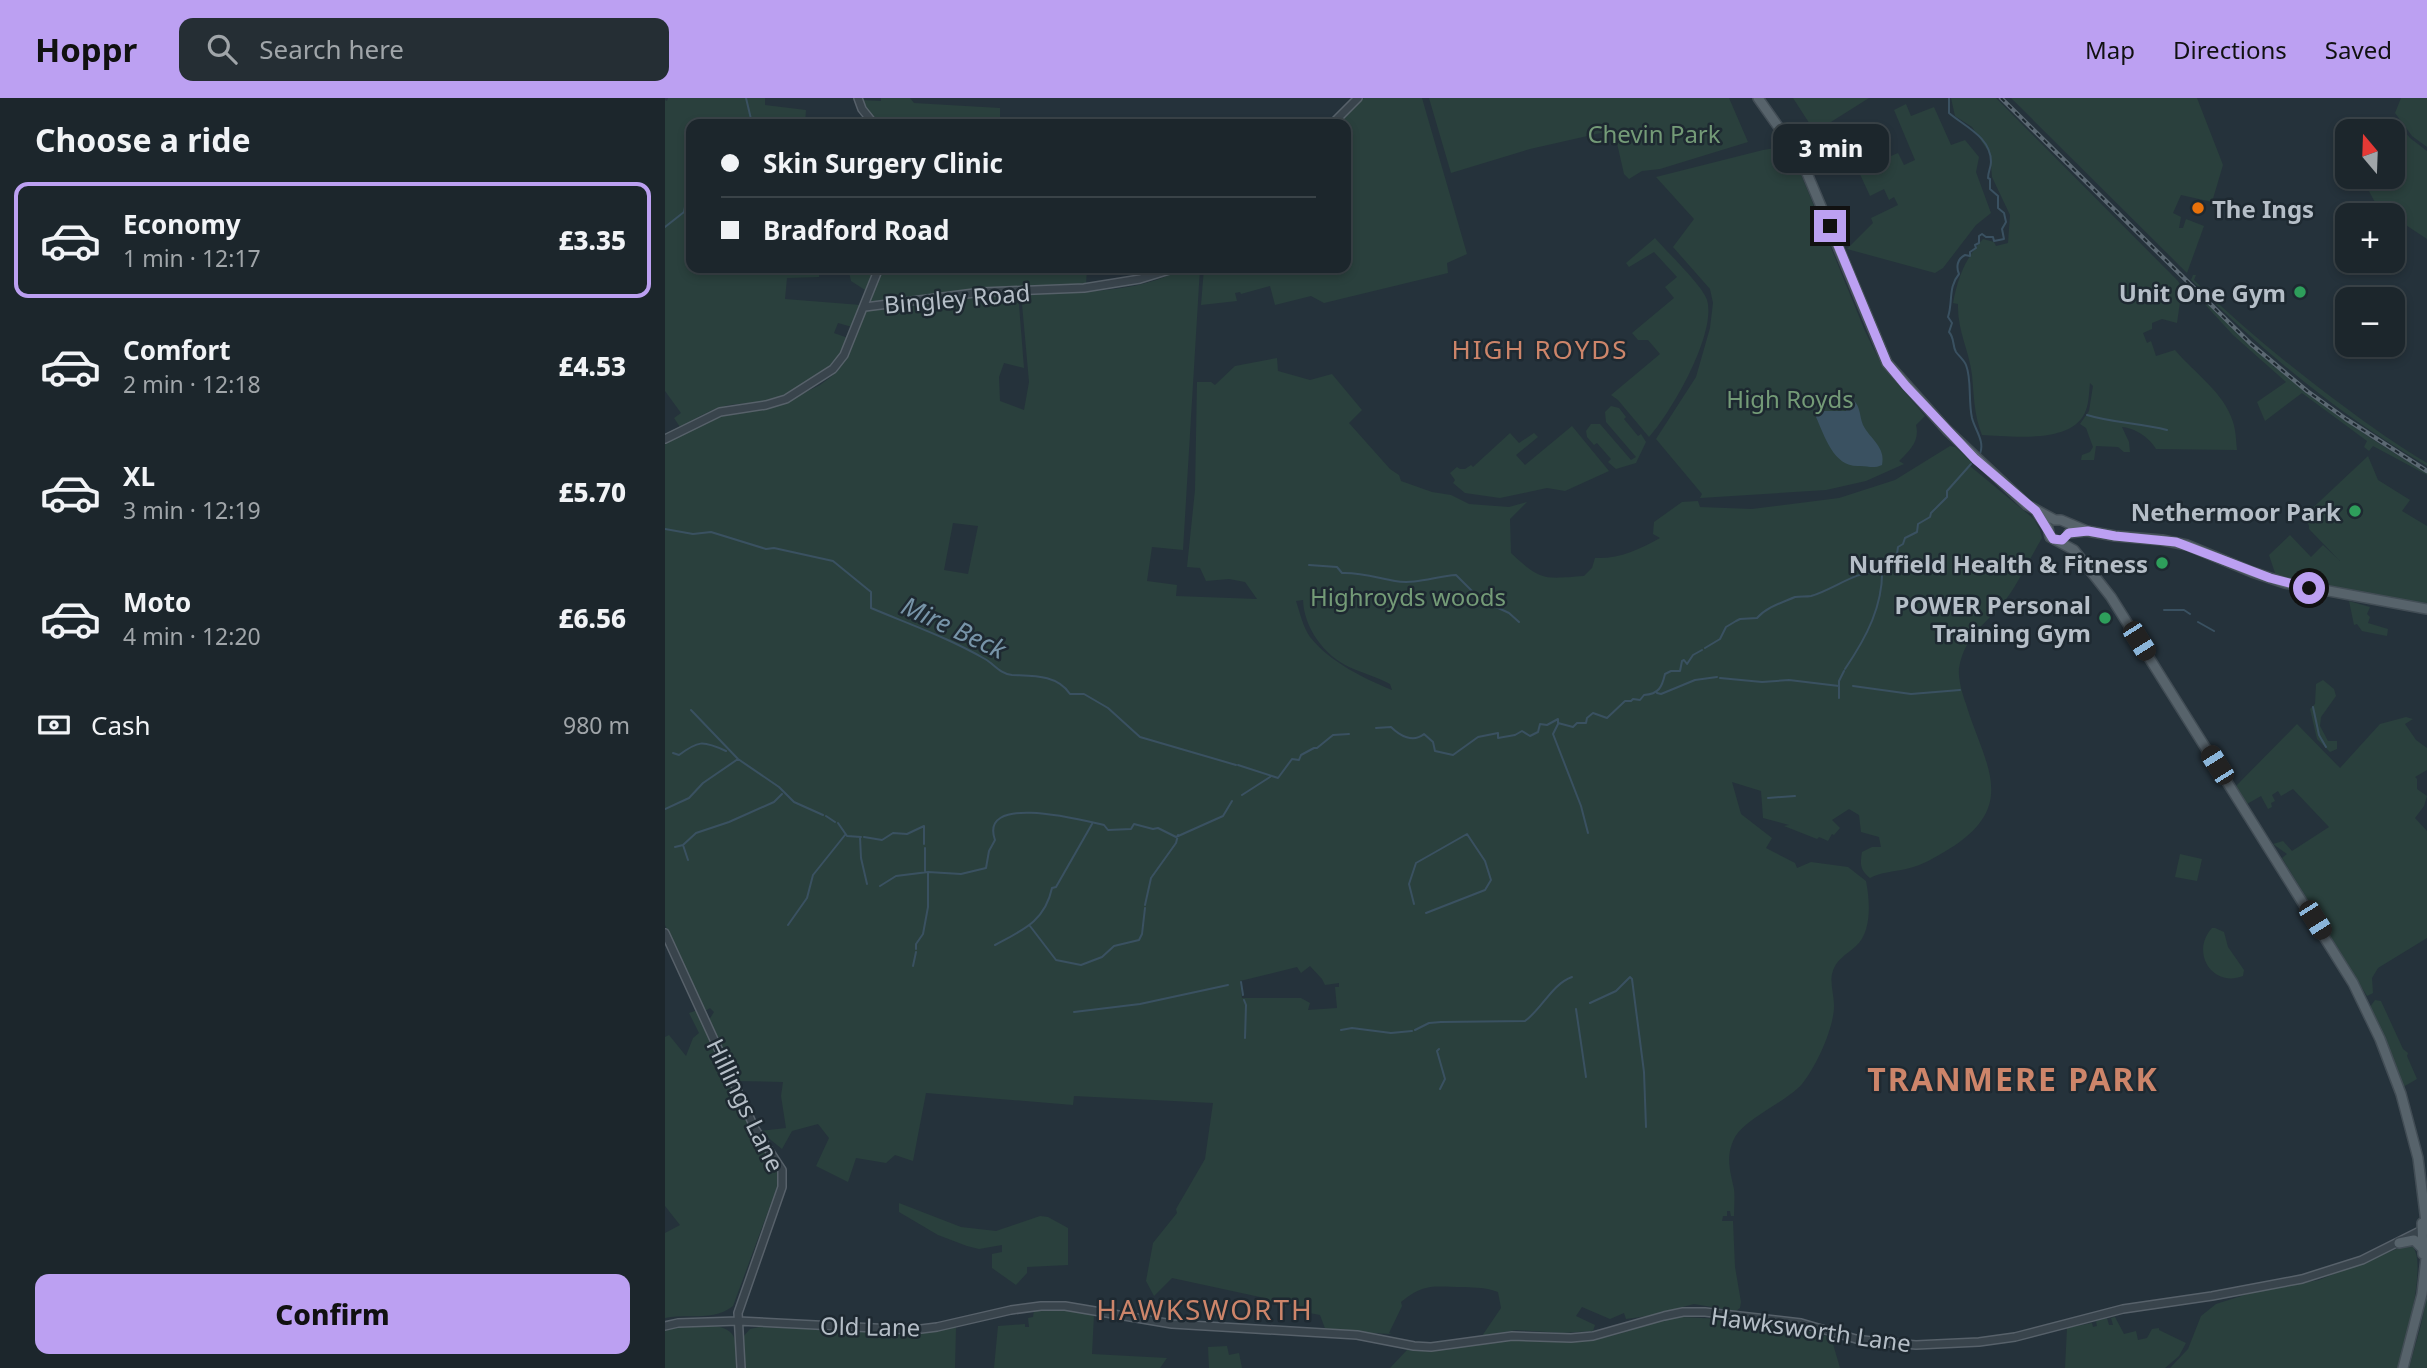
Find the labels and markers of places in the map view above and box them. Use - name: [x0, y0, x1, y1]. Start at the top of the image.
- place label: The Ings: [2212, 192, 2314, 225]
- marker: The Ings: [2190, 200, 2206, 216]
- place label: Unit One Gym: [2119, 276, 2286, 309]
- marker: Unit One Gym: [2292, 284, 2308, 300]
- place label: Nethermoor Park: [2131, 495, 2341, 528]
- marker: Nethermoor Park: [2347, 503, 2363, 519]
- place label: Nuffield Health & Fitness: [1849, 547, 2148, 580]
- marker: Nuffield Health & Fitness: [2154, 555, 2170, 571]
- place label: POWER Personal Training Gym: [1895, 588, 2091, 649]
- marker: POWER Personal Training Gym: [2097, 610, 2113, 626]

